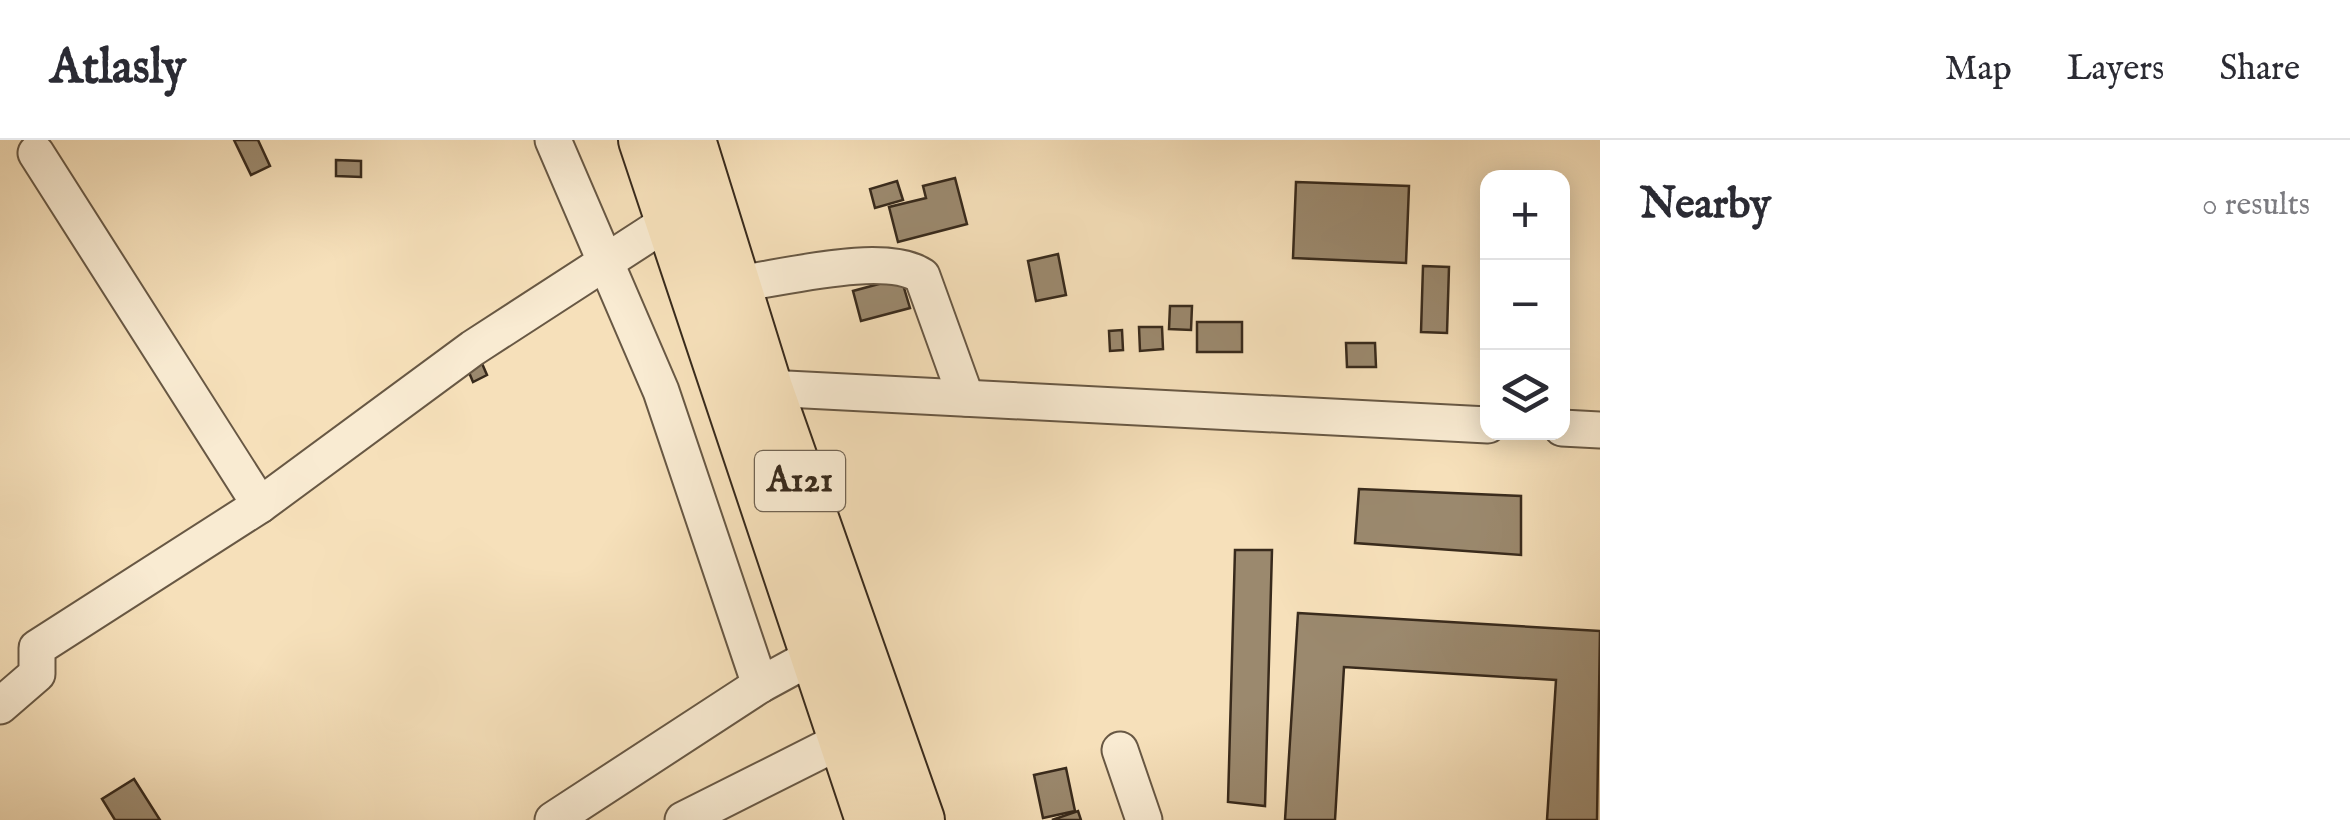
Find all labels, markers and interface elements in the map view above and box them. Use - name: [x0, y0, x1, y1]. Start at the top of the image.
- text: Atlasly: [50, 39, 186, 99]
- text: Map: [1945, 47, 2012, 92]
- text: Layers: [2067, 47, 2164, 92]
- text: Share: [2219, 47, 2300, 92]
- map controls: [1480, 170, 1570, 440]
- button: +: [1480, 170, 1570, 260]
- text: Nearby: [1640, 179, 1771, 232]
- text: 0 results: [2202, 185, 2310, 226]
- button: −: [1480, 260, 1570, 350]
- button: layers: [1480, 350, 1570, 440]
- road number: A121: [755, 451, 845, 511]

